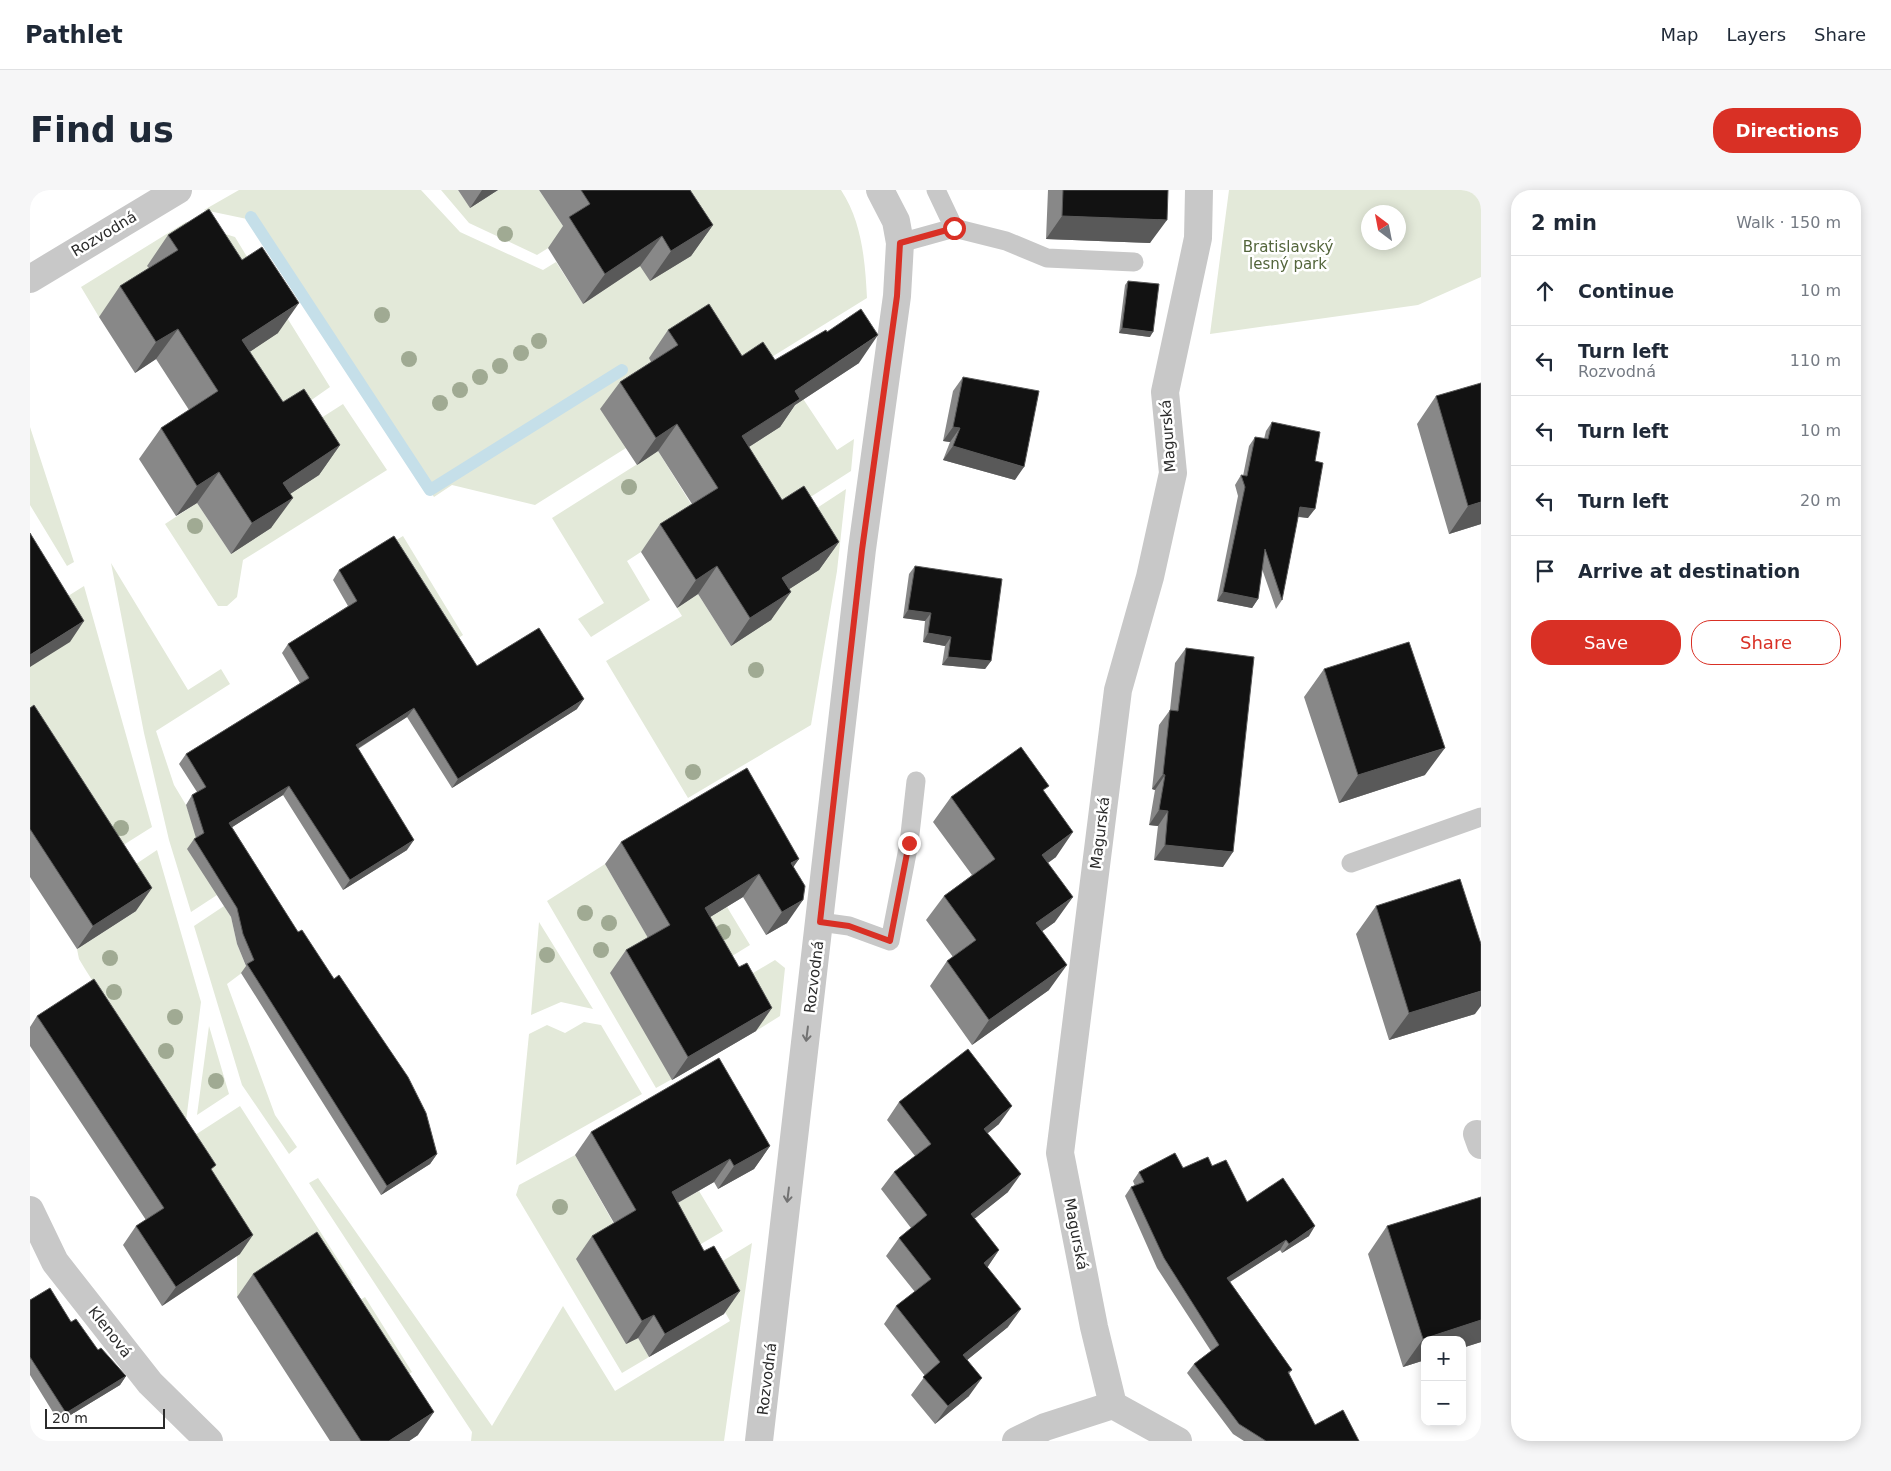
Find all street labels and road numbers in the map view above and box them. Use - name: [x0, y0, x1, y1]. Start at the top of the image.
- street label: Rozvodná: [68, 207, 140, 261]
- street label: Magurská: [1156, 399, 1180, 473]
- street label: Magurská: [1087, 796, 1113, 870]
- street label: Rozvodná: [801, 940, 827, 1014]
- street label: Magurská: [1060, 1197, 1092, 1271]
- street label: Klenová: [84, 1303, 136, 1361]
- street label: Rozvodná: [754, 1342, 780, 1416]

